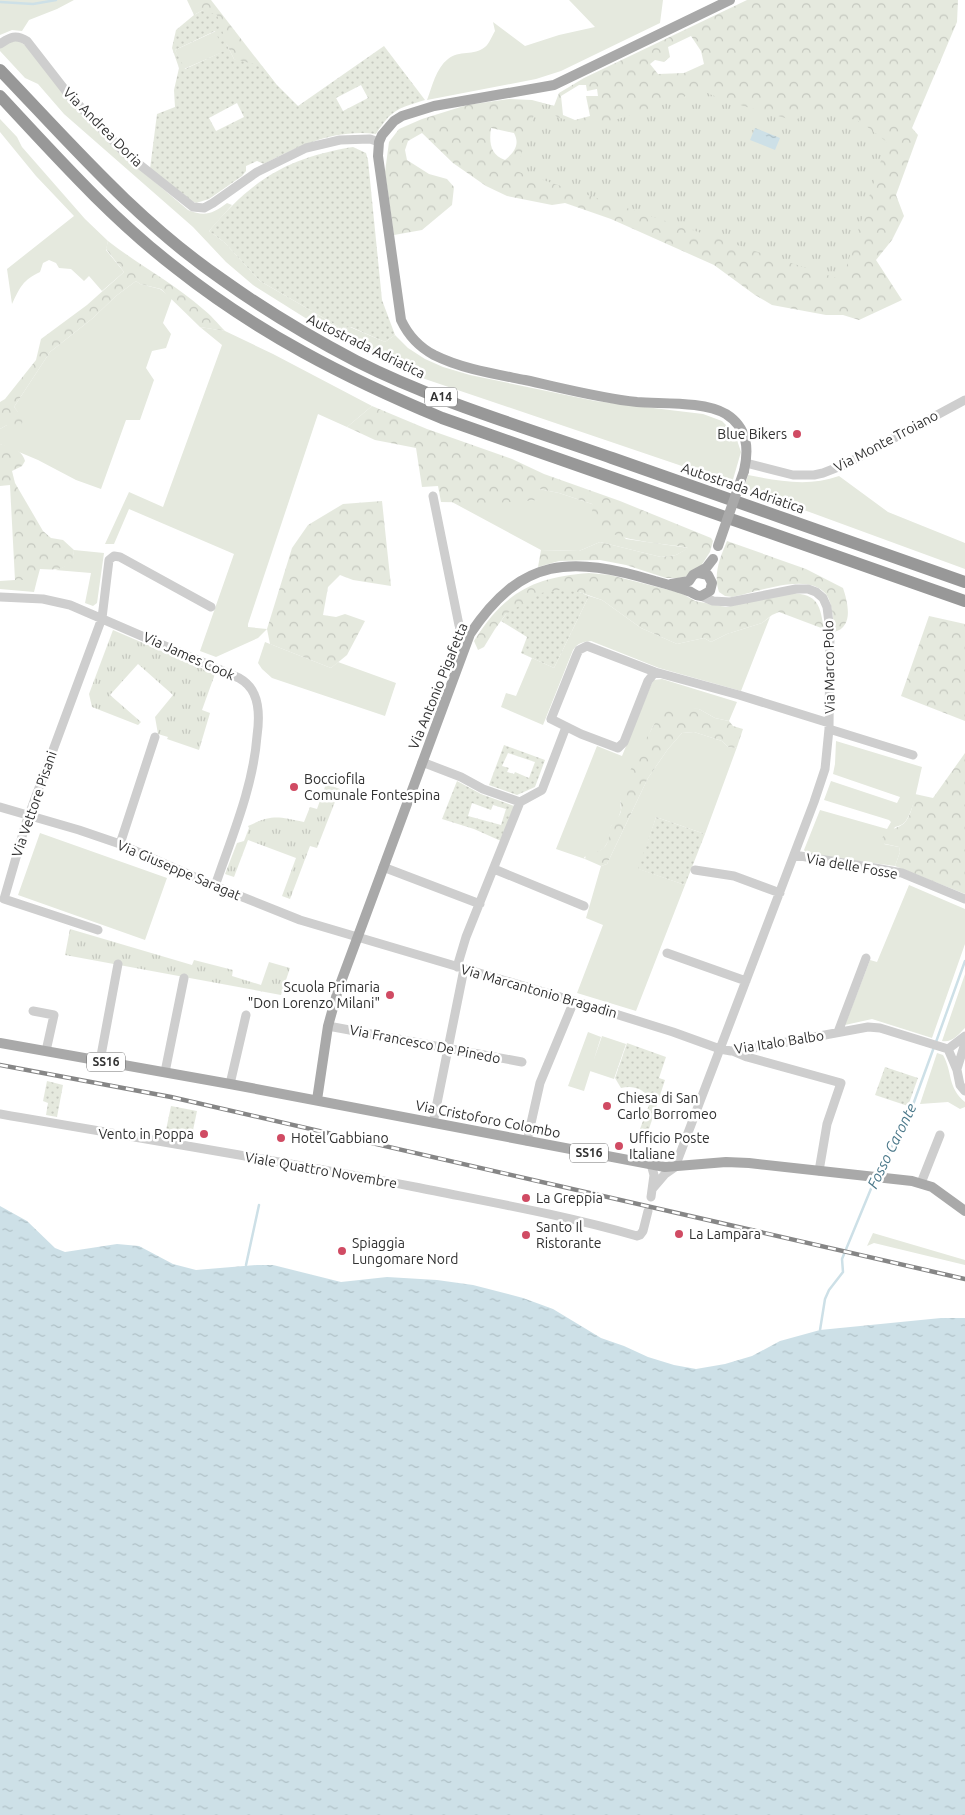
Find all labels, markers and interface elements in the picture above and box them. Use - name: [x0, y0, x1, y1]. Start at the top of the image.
- street label: Via Andrea Doria: [60, 84, 146, 170]
- street label: Autostrada Adriatica: [304, 310, 428, 382]
- road number: A14: [425, 388, 457, 407]
- street label: Via Monte Troiano: [831, 407, 941, 475]
- place label: Blue Bikers: [717, 426, 787, 442]
- marker: Blue Bikers: [791, 428, 803, 440]
- street label: Autostrada Adriatica: [679, 459, 807, 517]
- street label: Via Antonio Pigafetta: [405, 620, 471, 752]
- street label: Via Marco Polo: [820, 620, 838, 714]
- street label: Via James Cook: [141, 629, 237, 683]
- street label: Via Vettore Pisani: [8, 749, 60, 859]
- place label: Bocciofila Comunale Fontespina: [304, 771, 440, 803]
- marker: Bocciofila Comunale Fontespina: [288, 781, 300, 793]
- street label: Via Giuseppe Saragat: [115, 837, 244, 903]
- street label: Via delle Fosse: [805, 850, 899, 882]
- street label: Via Marcantonio Bragadin: [459, 961, 619, 1021]
- place label: Scuola Primaria "Don Lorenzo Milani": [248, 979, 380, 1011]
- marker: Scuola Primaria "Don Lorenzo Milani": [384, 989, 396, 1001]
- street label: Via Francesco De Pinedo: [348, 1021, 502, 1067]
- street label: Via Italo Balbo: [733, 1027, 825, 1057]
- road number: SS16: [87, 1052, 125, 1072]
- place label: Chiesa di San Carlo Borromeo: [617, 1090, 717, 1122]
- street label: Via Cristoforo Colombo: [414, 1097, 562, 1141]
- marker: Chiesa di San Carlo Borromeo: [601, 1100, 613, 1112]
- water label: Fosso Caronte: [864, 1100, 920, 1191]
- place label: Vento in Poppa: [98, 1126, 194, 1142]
- marker: Vento in Poppa: [198, 1128, 210, 1140]
- place label: Hotel Gabbiano: [291, 1130, 389, 1146]
- place label: Ufficio Poste Italiane: [629, 1130, 710, 1162]
- marker: Hotel Gabbiano: [275, 1132, 287, 1144]
- marker: Ufficio Poste Italiane: [613, 1140, 625, 1152]
- road number: SS16: [570, 1144, 608, 1162]
- street label: Viale Quattro Novembre: [244, 1149, 398, 1191]
- place label: La Greppia: [536, 1190, 603, 1206]
- marker: La Greppia: [520, 1192, 532, 1204]
- place label: Santo Il Ristorante: [536, 1219, 602, 1251]
- place label: La Lampara: [689, 1226, 761, 1242]
- marker: La Lampara: [673, 1228, 685, 1240]
- marker: Santo Il Ristorante: [520, 1229, 532, 1241]
- place label: Spiaggia Lungomare Nord: [352, 1235, 459, 1267]
- marker: Spiaggia Lungomare Nord: [336, 1245, 348, 1257]

